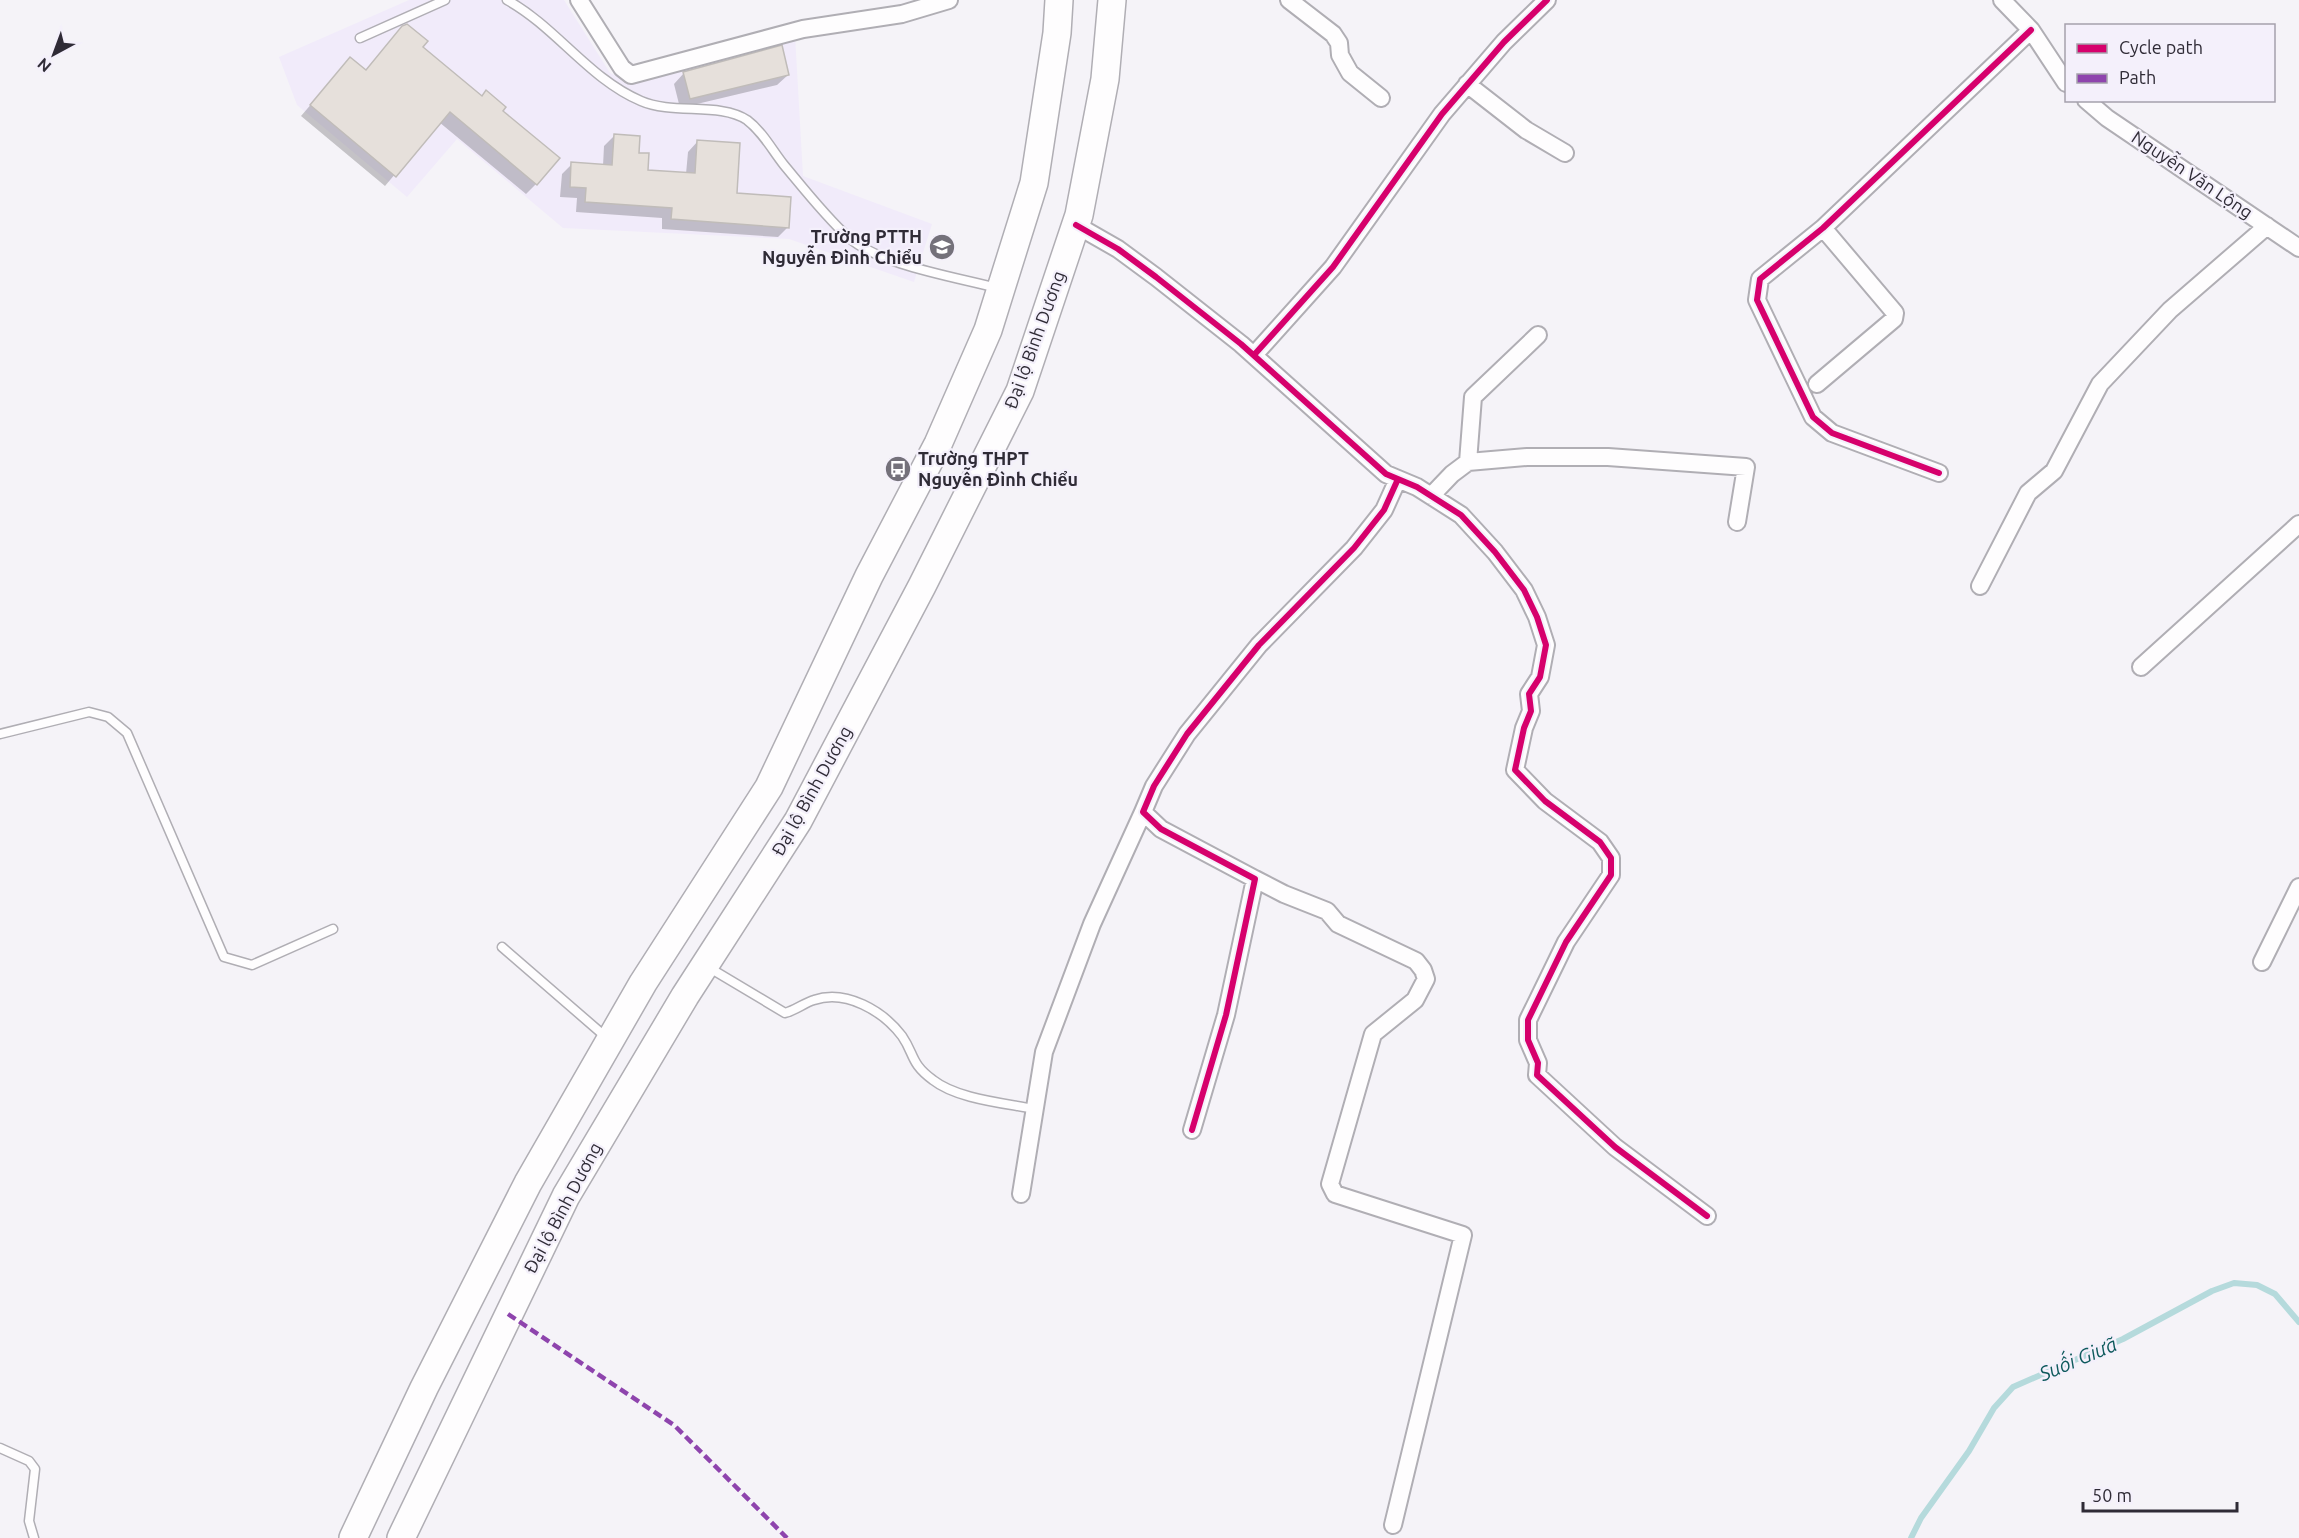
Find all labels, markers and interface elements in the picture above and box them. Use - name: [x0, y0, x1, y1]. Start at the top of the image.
- north arrow: [24, 24, 84, 84]
- legend: [2065, 24, 2275, 102]
- text: Cycle path: [2119, 37, 2203, 57]
- text: N: [34, 55, 55, 76]
- text: Path: [2119, 67, 2156, 87]
- street label: Nguyễn Văn Lộng: [2128, 124, 2258, 222]
- place label: Trường PTTH Nguyễn Đình Chiểu: [762, 226, 922, 267]
- school or university icon: Trường PTTH Nguyễn Đình Chiểu: [927, 232, 957, 262]
- street label: Đại lộ Bình Dương: [1000, 268, 1068, 411]
- place label: Trường THPT Nguyễn Đình Chiểu: [918, 448, 1078, 489]
- bus stop icon: Trường THPT Nguyễn Đình Chiểu: [883, 454, 913, 484]
- street label: Đại lộ Bình Dương: [767, 722, 855, 859]
- street label: Đại lộ Bình Dương: [519, 1139, 605, 1276]
- water label: Suối Giữa: [2034, 1329, 2120, 1386]
- scale bar: [2083, 1475, 2238, 1513]
- text: 50 m: [2092, 1485, 2132, 1505]

